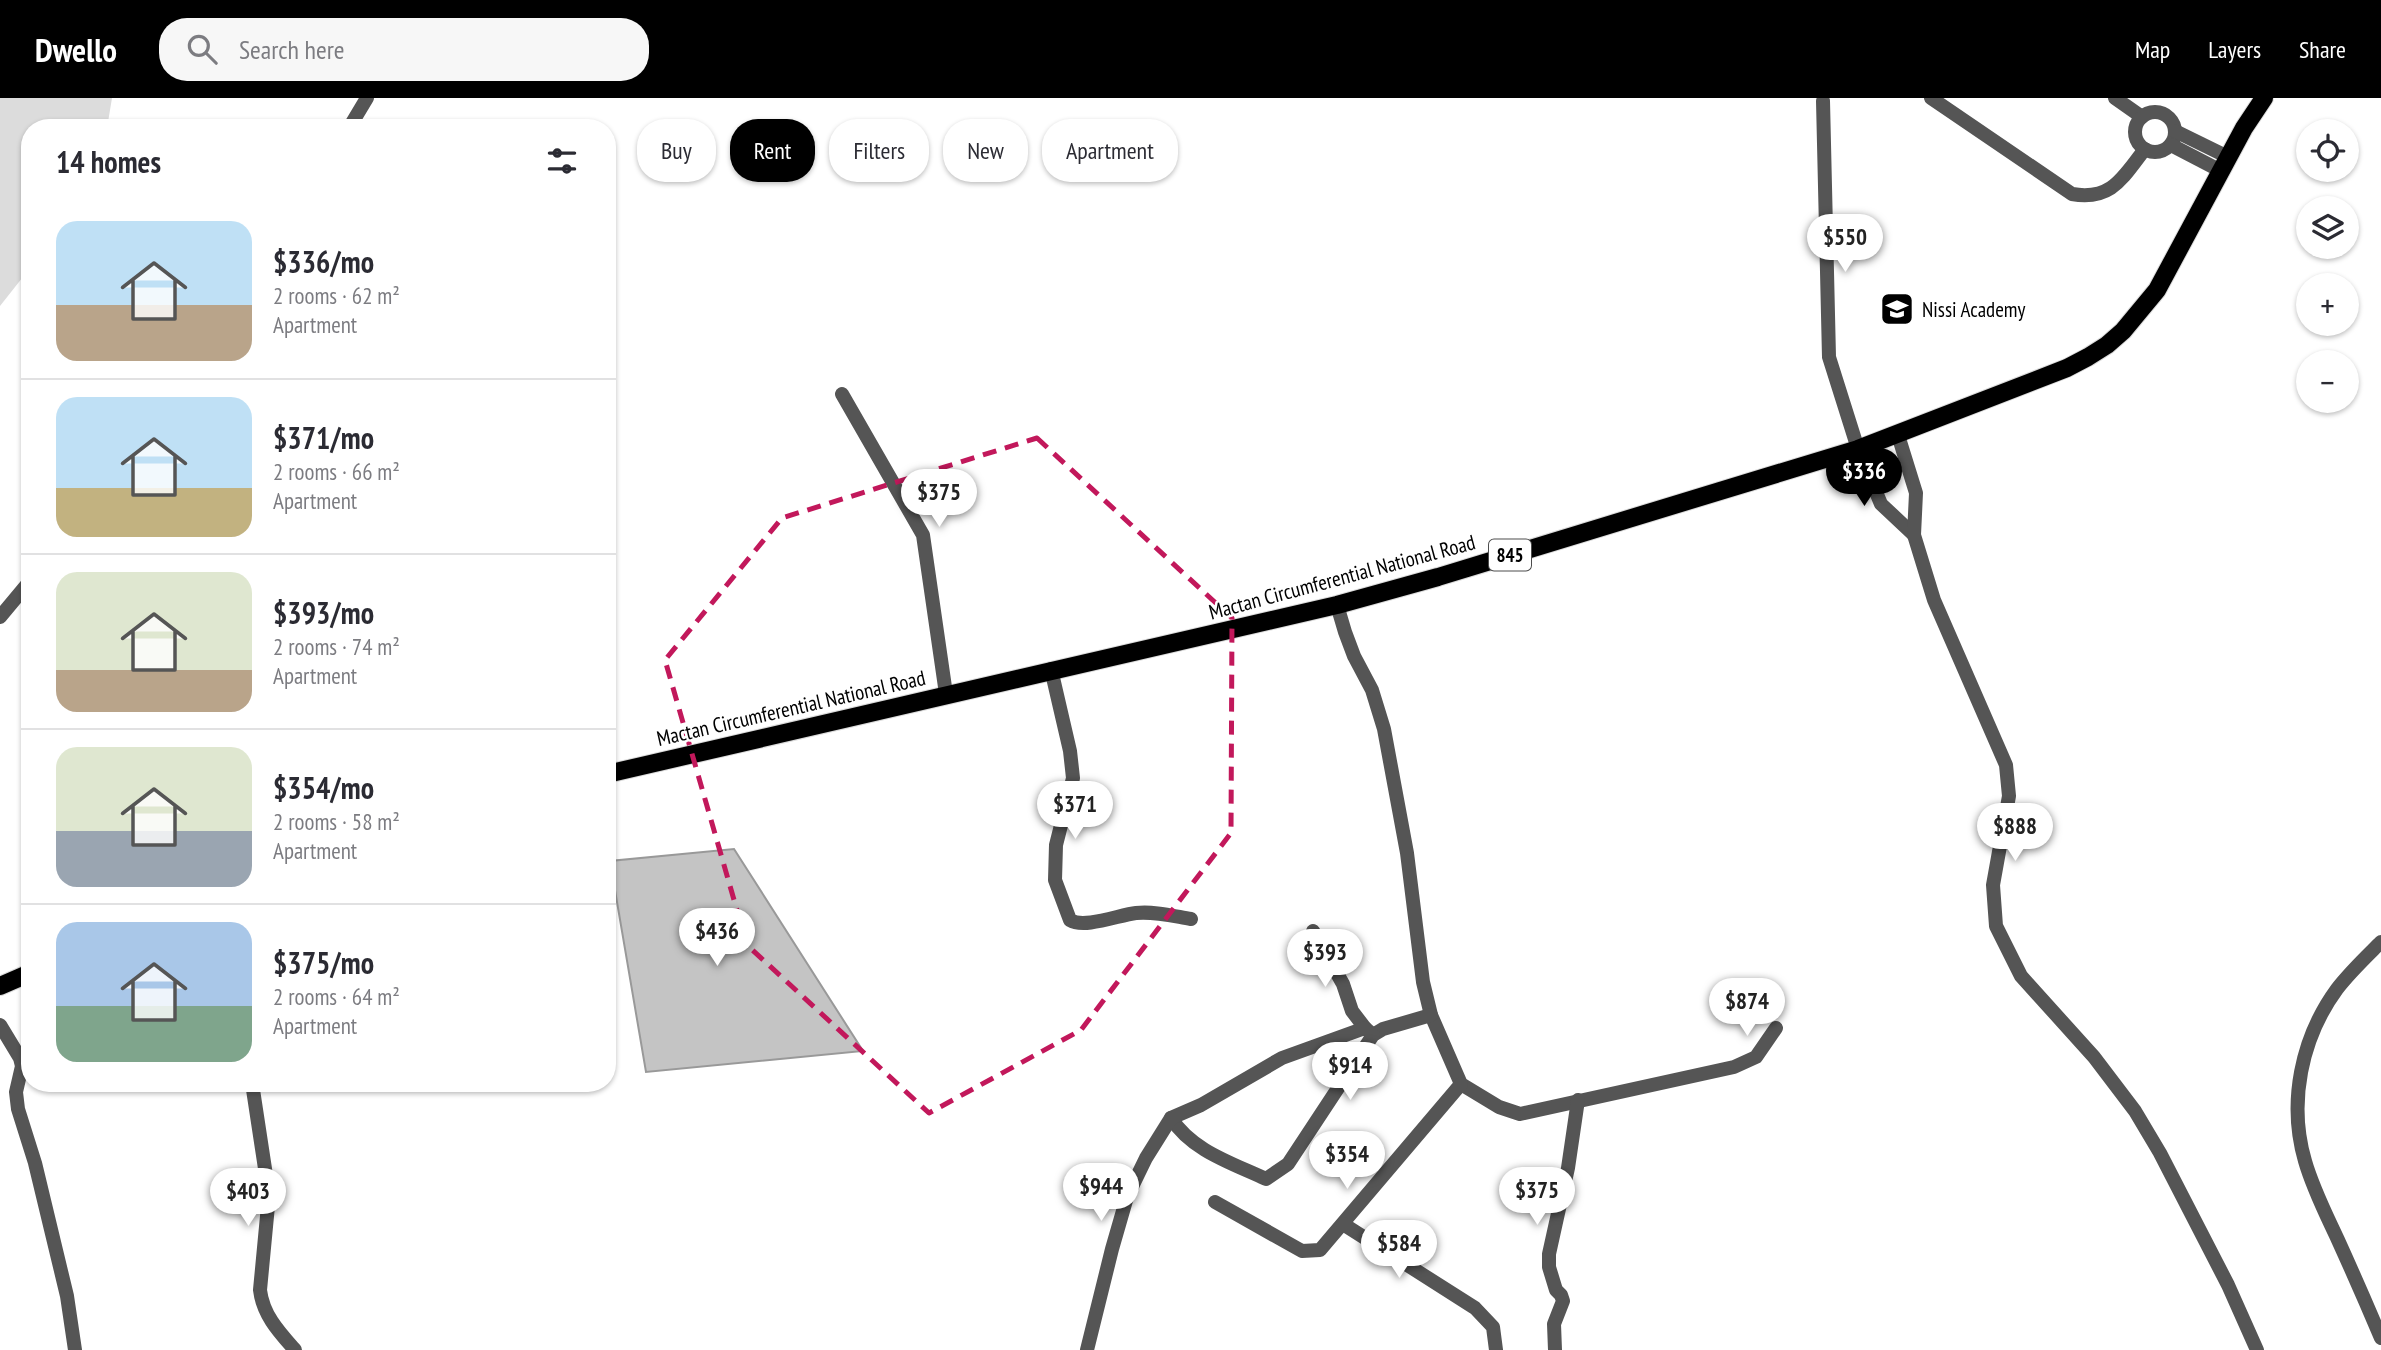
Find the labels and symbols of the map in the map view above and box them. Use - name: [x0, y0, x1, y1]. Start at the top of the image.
- pin: $550: [1804, 214, 1886, 274]
- school or university icon: Nissi Academy: [1878, 290, 1916, 328]
- place label: Nissi Academy: [1922, 296, 2026, 323]
- pin: $336: [1823, 448, 1905, 508]
- pin: $375: [898, 470, 980, 529]
- street label: Mactan Circumferential National Road: [1206, 528, 1478, 626]
- road number: 845: [1489, 540, 1531, 570]
- street label: Mactan Circumferential National Road: [654, 664, 928, 752]
- pin: $371: [1034, 782, 1116, 841]
- pin: $888: [1974, 804, 2056, 863]
- pin: $436: [676, 908, 758, 968]
- pin: $393: [1284, 930, 1366, 989]
- pin: $874: [1706, 978, 1788, 1038]
- pin: $914: [1309, 1042, 1391, 1102]
- pin: $354: [1306, 1132, 1388, 1191]
- pin: $944: [1060, 1164, 1142, 1223]
- pin: $403: [207, 1168, 289, 1228]
- pin: $375: [1496, 1168, 1578, 1227]
- pin: $584: [1358, 1220, 1440, 1280]

